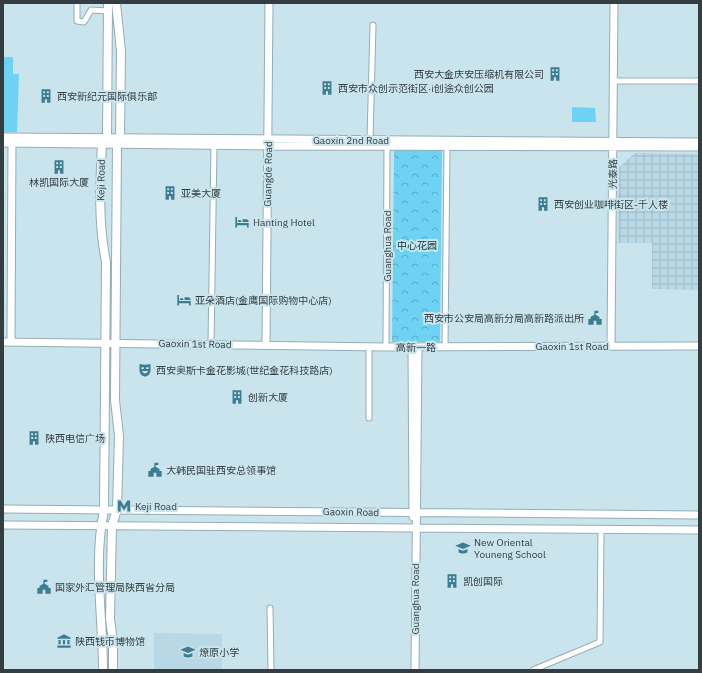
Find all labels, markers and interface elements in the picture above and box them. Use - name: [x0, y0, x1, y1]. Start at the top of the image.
- building icon: 西安大金庆安压缩机有限公司: [547, 66, 563, 82]
- place label: 西安大金庆安压缩机有限公司: [414, 68, 544, 81]
- building icon: 西安市众创示范街区·i创途众创公园: [319, 80, 335, 96]
- place label: 西安市众创示范街区·i创途众创公园: [338, 82, 494, 95]
- building icon: 西安新纪元国际俱乐部: [38, 88, 54, 104]
- place label: 西安新纪元国际俱乐部: [57, 90, 157, 103]
- street label: Gaoxin 2nd Road: [313, 134, 389, 147]
- street label: Guangde Road: [261, 141, 275, 207]
- building icon: 林凯国际大厦: [51, 159, 67, 175]
- street label: Keji Road: [94, 159, 108, 201]
- street label: 光泰路: [606, 159, 620, 189]
- place label: 林凯国际大厦: [29, 176, 89, 189]
- building icon: 亚美大厦: [162, 185, 178, 201]
- place label: 亚美大厦: [181, 187, 221, 200]
- building icon: 西安创业咖啡街区-千人楼: [535, 196, 551, 212]
- place label: 西安创业咖啡街区-千人楼: [554, 198, 668, 211]
- street label: Guanghua Road: [381, 211, 394, 281]
- hotel icon: Hanting Hotel: [234, 214, 250, 230]
- place label: Hanting Hotel: [253, 216, 315, 229]
- park label: 中心花园: [397, 239, 437, 252]
- hotel icon: 亚朵酒店(金鹰国际购物中心店): [176, 292, 192, 308]
- place label: 亚朵酒店(金鹰国际购物中心店): [195, 294, 332, 307]
- public building icon: 西安市公安局高新分局高新路派出所: [587, 310, 603, 326]
- place label: 西安市公安局高新分局高新路派出所: [424, 312, 584, 325]
- street label: Gaoxin 1st Road: [158, 337, 232, 351]
- street label: Gaoxin 1st Road: [535, 340, 609, 353]
- street label: 高新一路: [396, 341, 436, 354]
- theatre icon: 西安奥斯卡金花影城(世纪金花科技路店): [137, 362, 153, 378]
- place label: 西安奥斯卡金花影城(世纪金花科技路店): [156, 364, 333, 377]
- building icon: 创新大厦: [229, 389, 245, 405]
- place label: 创新大厦: [248, 391, 288, 404]
- building icon: 陕西电信广场: [26, 430, 42, 446]
- place label: 陕西电信广场: [45, 432, 105, 445]
- public building icon: 大韩民国驻西安总领事馆: [147, 462, 163, 478]
- place label: 大韩民国驻西安总领事馆: [166, 464, 276, 477]
- metro station icon: Keji Road: [116, 498, 132, 514]
- place label: Keji Road: [135, 500, 177, 513]
- street label: Gaoxin Road: [323, 505, 379, 519]
- place label: New Oriental Youneng School: [474, 536, 546, 561]
- school or university icon: New Oriental Youneng School: [455, 540, 471, 556]
- street label: Guanghua Road: [409, 564, 422, 634]
- building icon: 凯创国际: [444, 573, 460, 589]
- place label: 凯创国际: [463, 575, 503, 588]
- public building icon: 国家外汇管理局陕西省分局: [36, 579, 52, 595]
- place label: 国家外汇管理局陕西省分局: [55, 581, 175, 594]
- museum icon: 陕西钱币博物馆: [56, 633, 72, 649]
- place label: 陕西钱币博物馆: [75, 635, 145, 648]
- school or university icon: 燎原小学: [180, 644, 196, 660]
- place label: 燎原小学: [199, 646, 239, 659]

